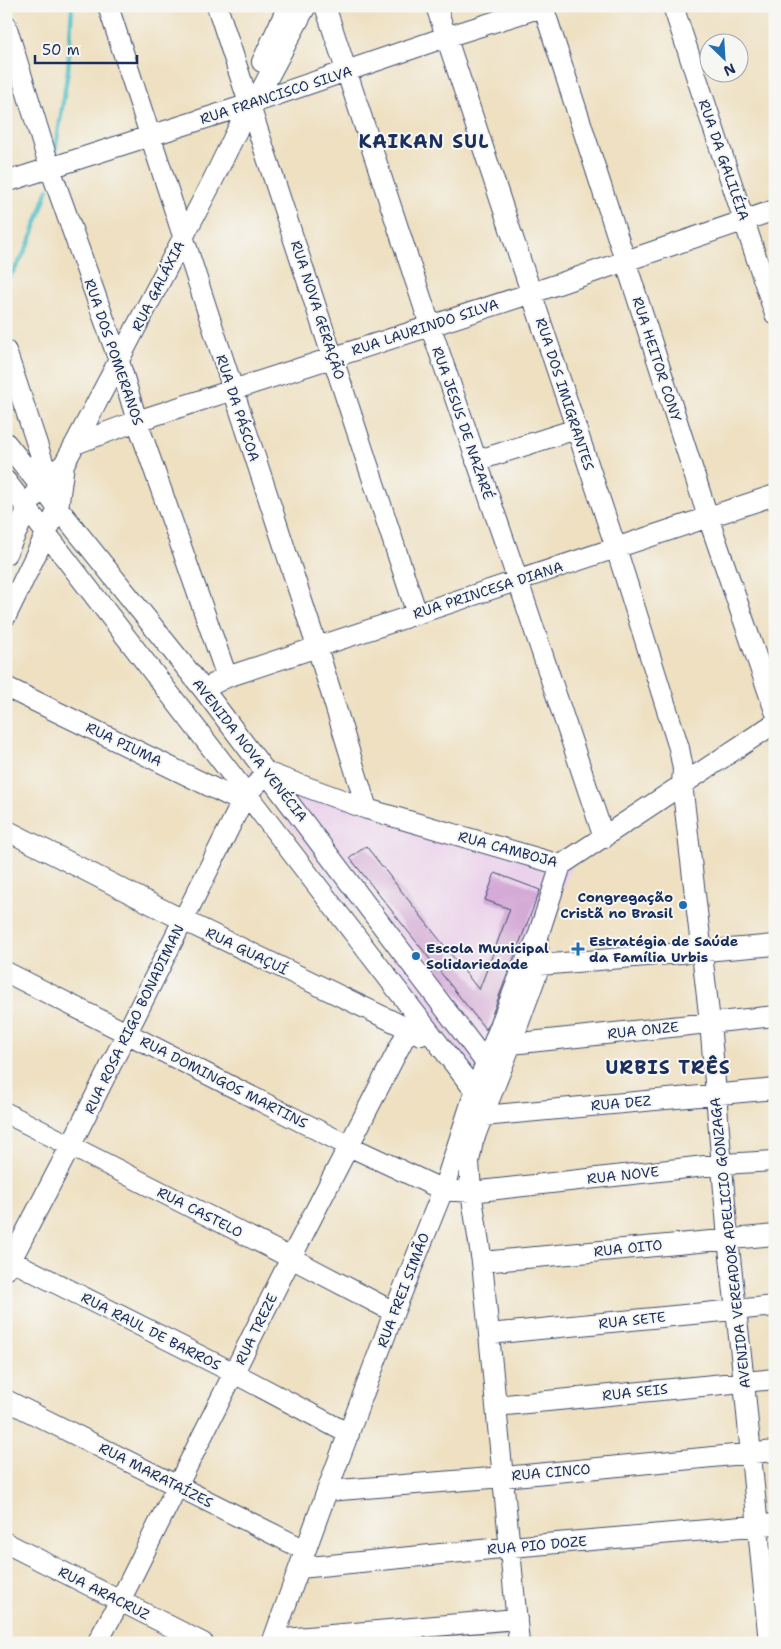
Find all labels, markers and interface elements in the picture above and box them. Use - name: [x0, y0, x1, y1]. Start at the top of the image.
- scale bar: [35, 32, 138, 64]
- north arrow: [698, 32, 748, 82]
- text: 50 m: [42, 40, 80, 60]
- text: N: [721, 59, 738, 80]
- street label: RUA FRANCISCO SILVA: [198, 62, 354, 128]
- street label: RUA DA GALILÉIA: [695, 97, 753, 223]
- district label: KAIKAN SUL: [359, 129, 489, 154]
- street label: RUA GALÁXIA: [128, 238, 188, 334]
- street label: RUA NOVA GERAÇÃO: [287, 238, 350, 382]
- street label: RUA DOS POMERANOS: [80, 276, 148, 428]
- street label: RUA HEITOR CONY: [628, 294, 686, 424]
- street label: RUA LAURINDO SILVA: [349, 295, 501, 359]
- street label: RUA DOS IMIGRANTES: [532, 315, 598, 473]
- street label: RUA JESUS DE NAZARÉ: [428, 344, 498, 502]
- street label: RUA DA PÁSCOA: [212, 352, 264, 464]
- street label: RUA PRINCESA DIANA: [411, 557, 565, 623]
- street label: AVENIDA NOVA VENÉCIA: [189, 675, 311, 825]
- street label: RUA PIUMA: [83, 718, 165, 770]
- street label: RUA CAMBOJA: [456, 827, 560, 871]
- place label: Congregação Cristã no Brasil: [560, 888, 673, 922]
- marker: Congregação Cristã no Brasil: [677, 899, 689, 911]
- street label: RUA ROSA RIGO BONADIMAN: [80, 921, 188, 1117]
- street label: RUA GUAÇUÍ: [203, 923, 291, 979]
- place label: Estratégia de Saúde da Família Urbis: [589, 932, 738, 966]
- place label: Escola Municipal Solidariedade: [426, 939, 549, 973]
- marker: Estratégia de Saúde da Família Urbis: [571, 942, 585, 956]
- marker: Escola Municipal Solidariedade: [410, 950, 422, 962]
- street label: RUA ONZE: [606, 1017, 680, 1043]
- street label: RUA DOMINGOS MARTINS: [137, 1032, 311, 1132]
- district label: URBIS TRÊS: [605, 1055, 731, 1080]
- street label: RUA DEZ: [590, 1091, 652, 1115]
- street label: AVENIDA VEREADOR ADELICIO GONZAGA: [706, 1096, 754, 1390]
- street label: RUA NOVE: [586, 1162, 660, 1188]
- street label: RUA CASTELO: [154, 1183, 246, 1241]
- street label: RUA FREI SIMÃO: [372, 1230, 433, 1350]
- street label: RUA OITO: [593, 1235, 663, 1261]
- street label: RUA RAUL DE BARROS: [78, 1288, 224, 1374]
- street label: RUA TREZE: [231, 1290, 281, 1368]
- street label: RUA SETE: [598, 1308, 667, 1332]
- street label: RUA SEIS: [601, 1380, 669, 1404]
- street label: RUA MARATAÍZES: [96, 1438, 216, 1512]
- street label: RUA CINCO: [511, 1460, 591, 1484]
- street label: RUA PIO DOZE: [486, 1532, 588, 1558]
- street label: RUA ARACRUZ: [55, 1562, 153, 1624]

